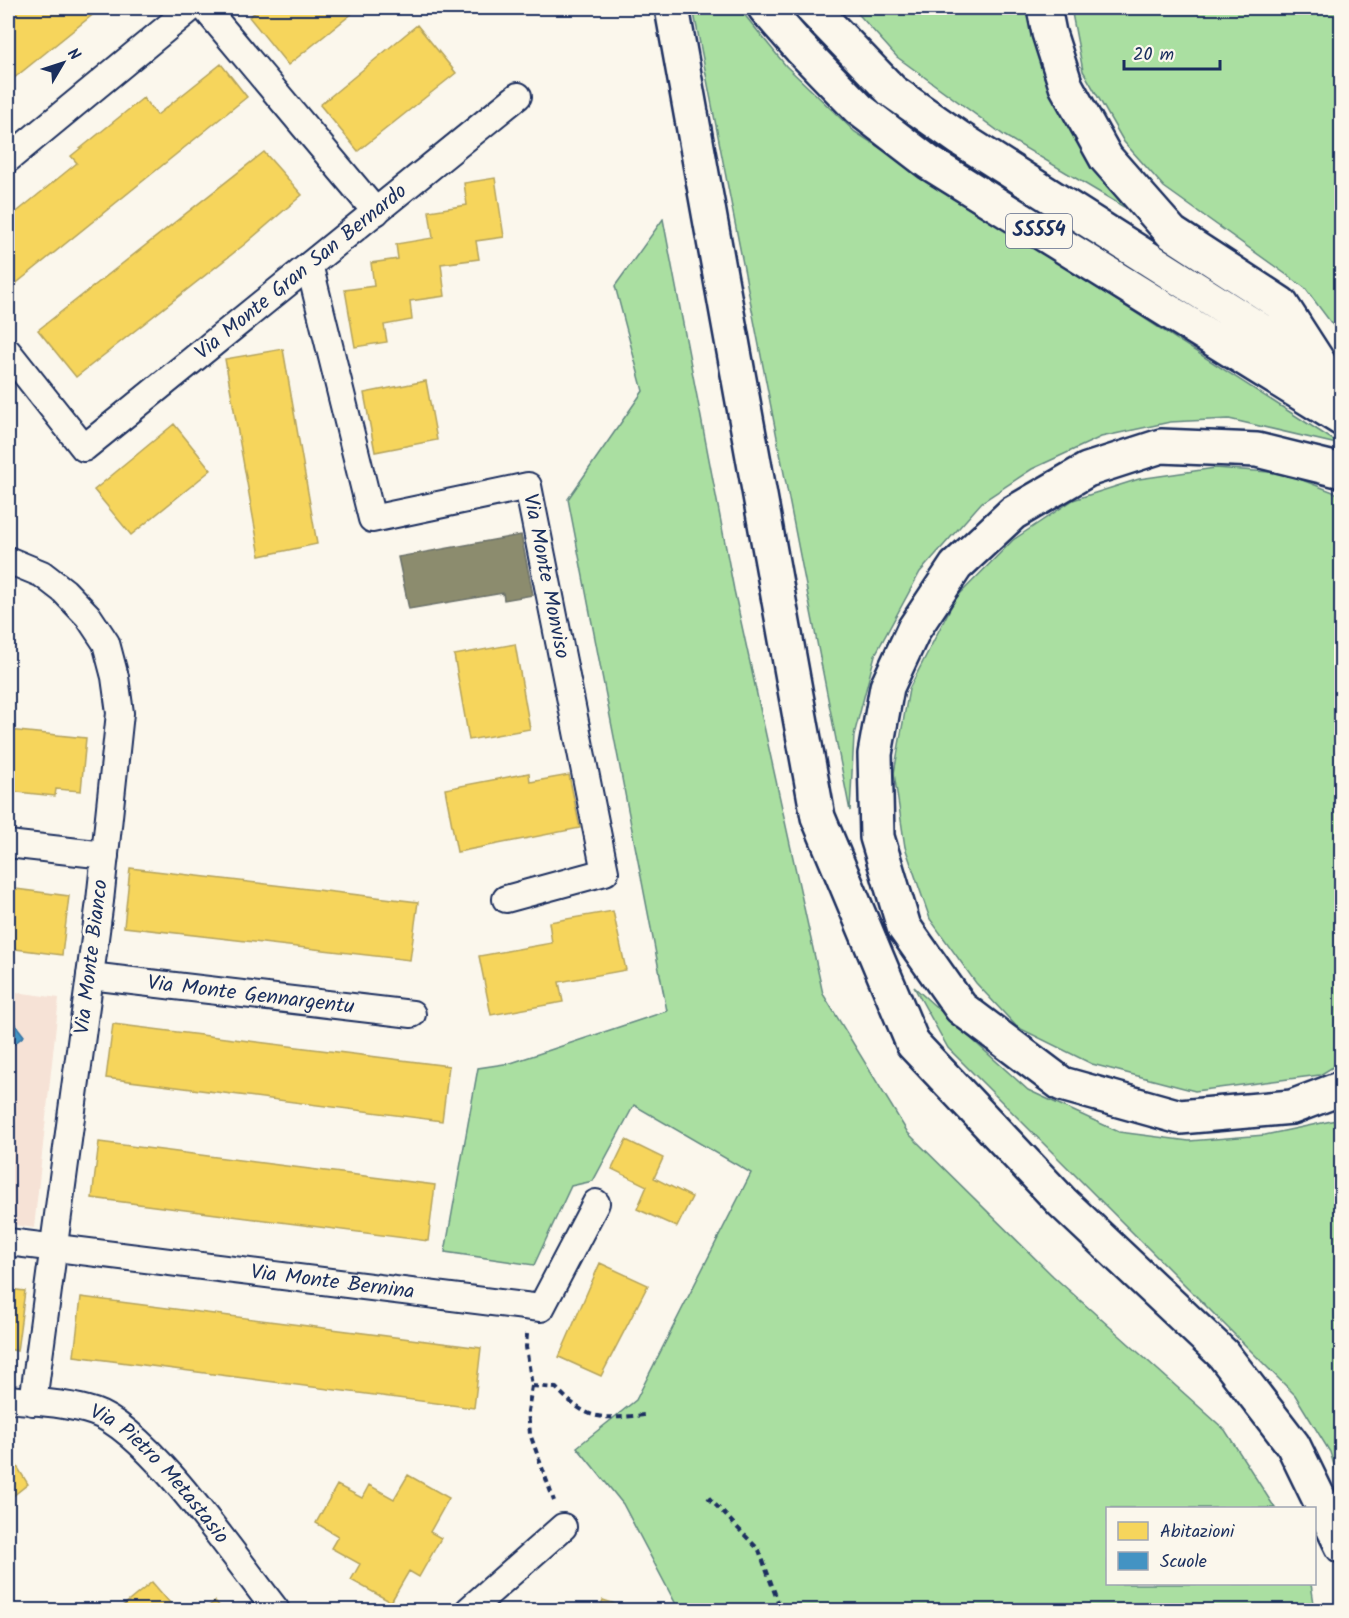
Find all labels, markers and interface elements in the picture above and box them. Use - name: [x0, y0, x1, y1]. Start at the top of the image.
- north arrow: [33, 33, 93, 93]
- scale bar: [1124, 33, 1220, 71]
- text: 20 m: [1133, 41, 1174, 70]
- text: N: [61, 43, 86, 66]
- street label: Via Monte Gran San Bernardo: [188, 175, 415, 368]
- road number: SS554: [1006, 214, 1072, 248]
- street label: Via Monte Monviso: [513, 491, 579, 662]
- street label: Via Monte Bianco: [66, 878, 118, 1036]
- street label: Via Monte Gennargentu: [146, 966, 356, 1024]
- street label: Via Monte Bernina: [249, 1256, 416, 1309]
- street label: Via Pietro Metastasio: [85, 1395, 237, 1551]
- legend: [1106, 1507, 1316, 1585]
- text: Abitazioni: [1160, 1518, 1235, 1547]
- text: Scuole: [1160, 1548, 1207, 1577]

